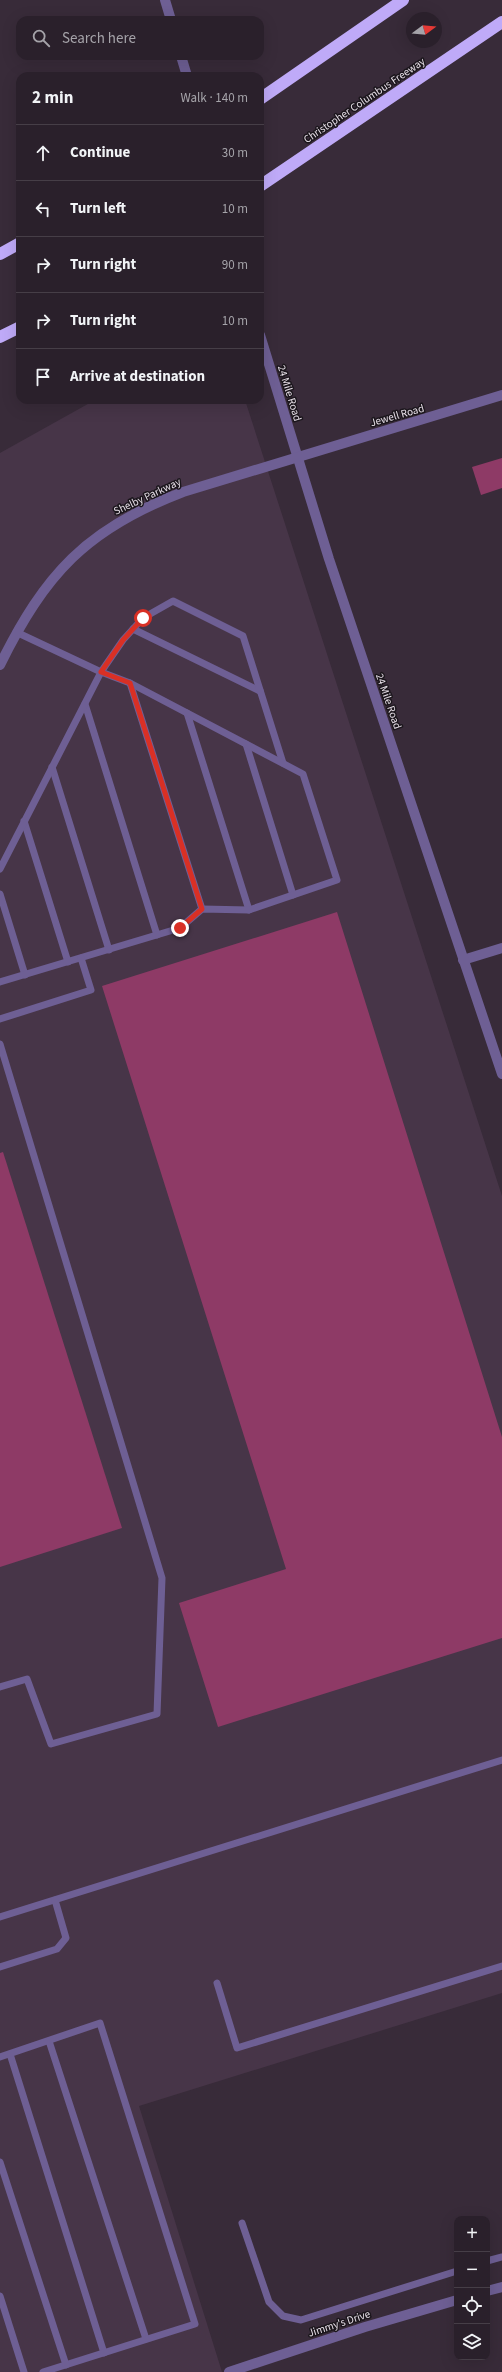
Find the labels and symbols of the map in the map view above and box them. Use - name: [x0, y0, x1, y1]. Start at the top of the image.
- north arrow: [406, 12, 442, 48]
- street label: Christopher Columbus Freeway: [301, 54, 428, 147]
- street label: 24 Mile Road: [274, 363, 305, 423]
- street label: Jewell Road: [368, 401, 426, 430]
- street label: Shelby Parkway: [111, 474, 183, 519]
- route start: [134, 609, 152, 627]
- street label: 24 Mile Road: [372, 671, 405, 731]
- route end: [171, 919, 189, 937]
- street label: Jimmy's Drive: [306, 2306, 373, 2341]

